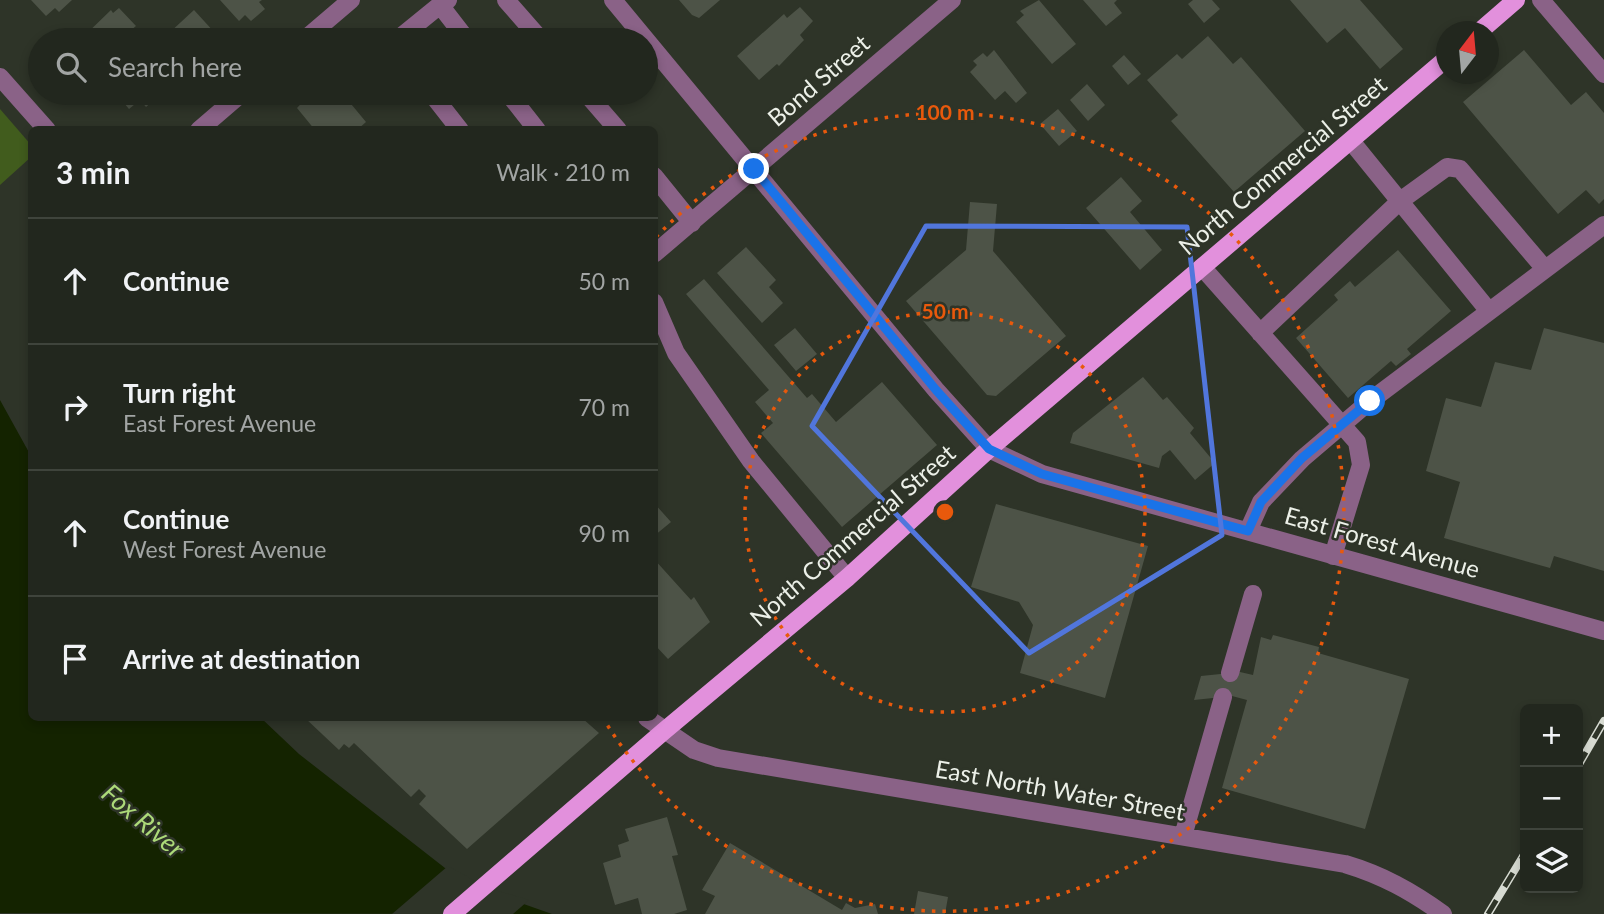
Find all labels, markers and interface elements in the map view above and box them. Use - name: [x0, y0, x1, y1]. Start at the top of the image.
- north arrow: [1436, 21, 1499, 84]
- search box: [28, 28, 658, 105]
- street label: Bond Street: [761, 28, 875, 132]
- icon: search: [52, 48, 90, 86]
- text: Search here: [108, 51, 242, 83]
- street label: North Commercial Street: [1172, 69, 1392, 260]
- text: 100 m: [915, 99, 975, 124]
- route end: [738, 153, 769, 184]
- text: 3 min: [56, 154, 130, 190]
- text: Walk · 210 m: [496, 158, 630, 186]
- icon: ahead: [56, 262, 94, 300]
- text: Continue: [123, 265, 229, 297]
- text: 50 m: [579, 267, 630, 295]
- text: 50 m: [921, 298, 969, 323]
- text: Turn right: [123, 377, 236, 409]
- route start: [1354, 385, 1385, 416]
- icon: right: [56, 388, 94, 426]
- text: 70 m: [579, 393, 630, 421]
- text: East Forest Avenue: [123, 409, 316, 437]
- street label: North Commercial Street: [743, 438, 961, 632]
- centre of rings: [933, 500, 957, 524]
- street label: East Forest Avenue: [1282, 500, 1483, 583]
- text: Continue: [123, 503, 229, 535]
- icon: ahead: [56, 514, 94, 552]
- text: 90 m: [579, 519, 630, 547]
- text: West Forest Avenue: [123, 535, 326, 563]
- icon: arrive: [56, 640, 94, 678]
- text: Arrive at destination: [123, 643, 360, 675]
- map controls: [1520, 704, 1583, 893]
- button: +: [1520, 704, 1583, 767]
- street label: East North Water Street: [933, 753, 1188, 826]
- button: −: [1520, 767, 1583, 830]
- water label: Fox River: [96, 776, 192, 865]
- button: layers: [1520, 830, 1583, 893]

